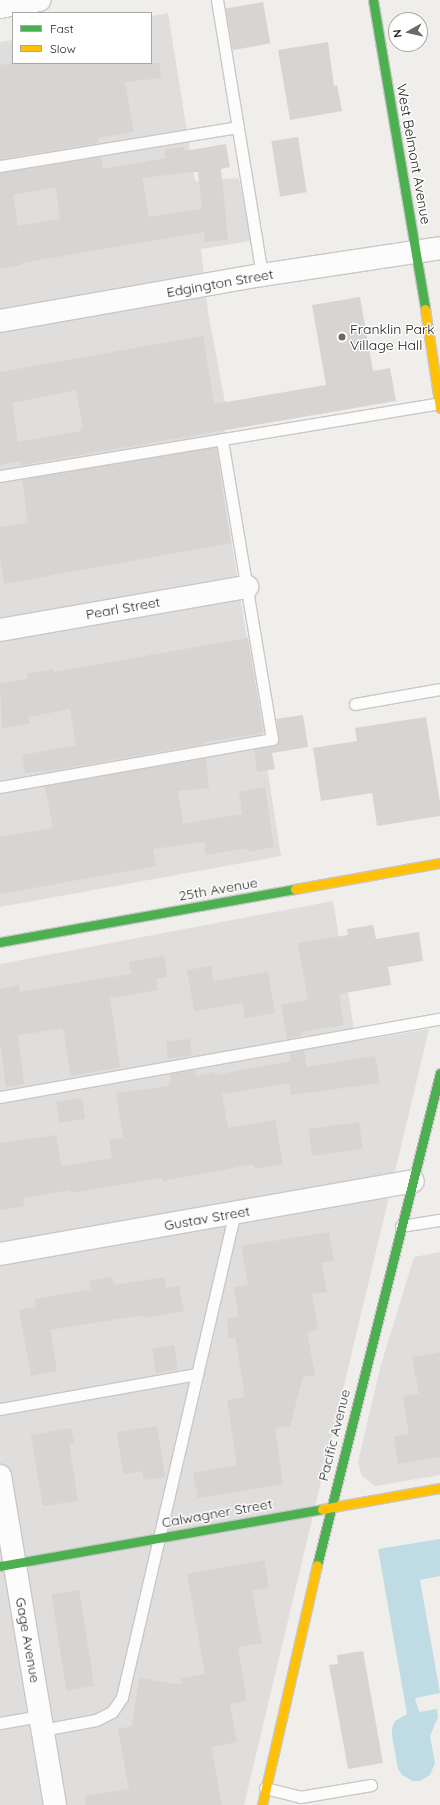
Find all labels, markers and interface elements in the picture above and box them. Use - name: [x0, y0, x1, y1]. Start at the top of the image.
- legend: [12, 12, 152, 64]
- north arrow: [388, 12, 428, 52]
- text: Fast: [50, 21, 74, 36]
- text: N: [390, 29, 405, 39]
- text: Slow: [50, 41, 76, 56]
- street label: West Belmont Avenue: [393, 82, 435, 226]
- street label: Edgington Street: [165, 265, 275, 301]
- place label: Franklin Park Village Hall: [350, 321, 435, 354]
- marker: Franklin Park Village Hall: [337, 332, 347, 342]
- street label: Pearl Street: [84, 593, 162, 623]
- street label: 25th Avenue: [177, 874, 259, 904]
- street label: Gustav Street: [163, 1202, 251, 1234]
- street label: Pacific Avenue: [314, 1387, 354, 1483]
- street label: Calwagner Street: [160, 1495, 274, 1531]
- street label: Gage Avenue: [12, 1596, 44, 1684]

